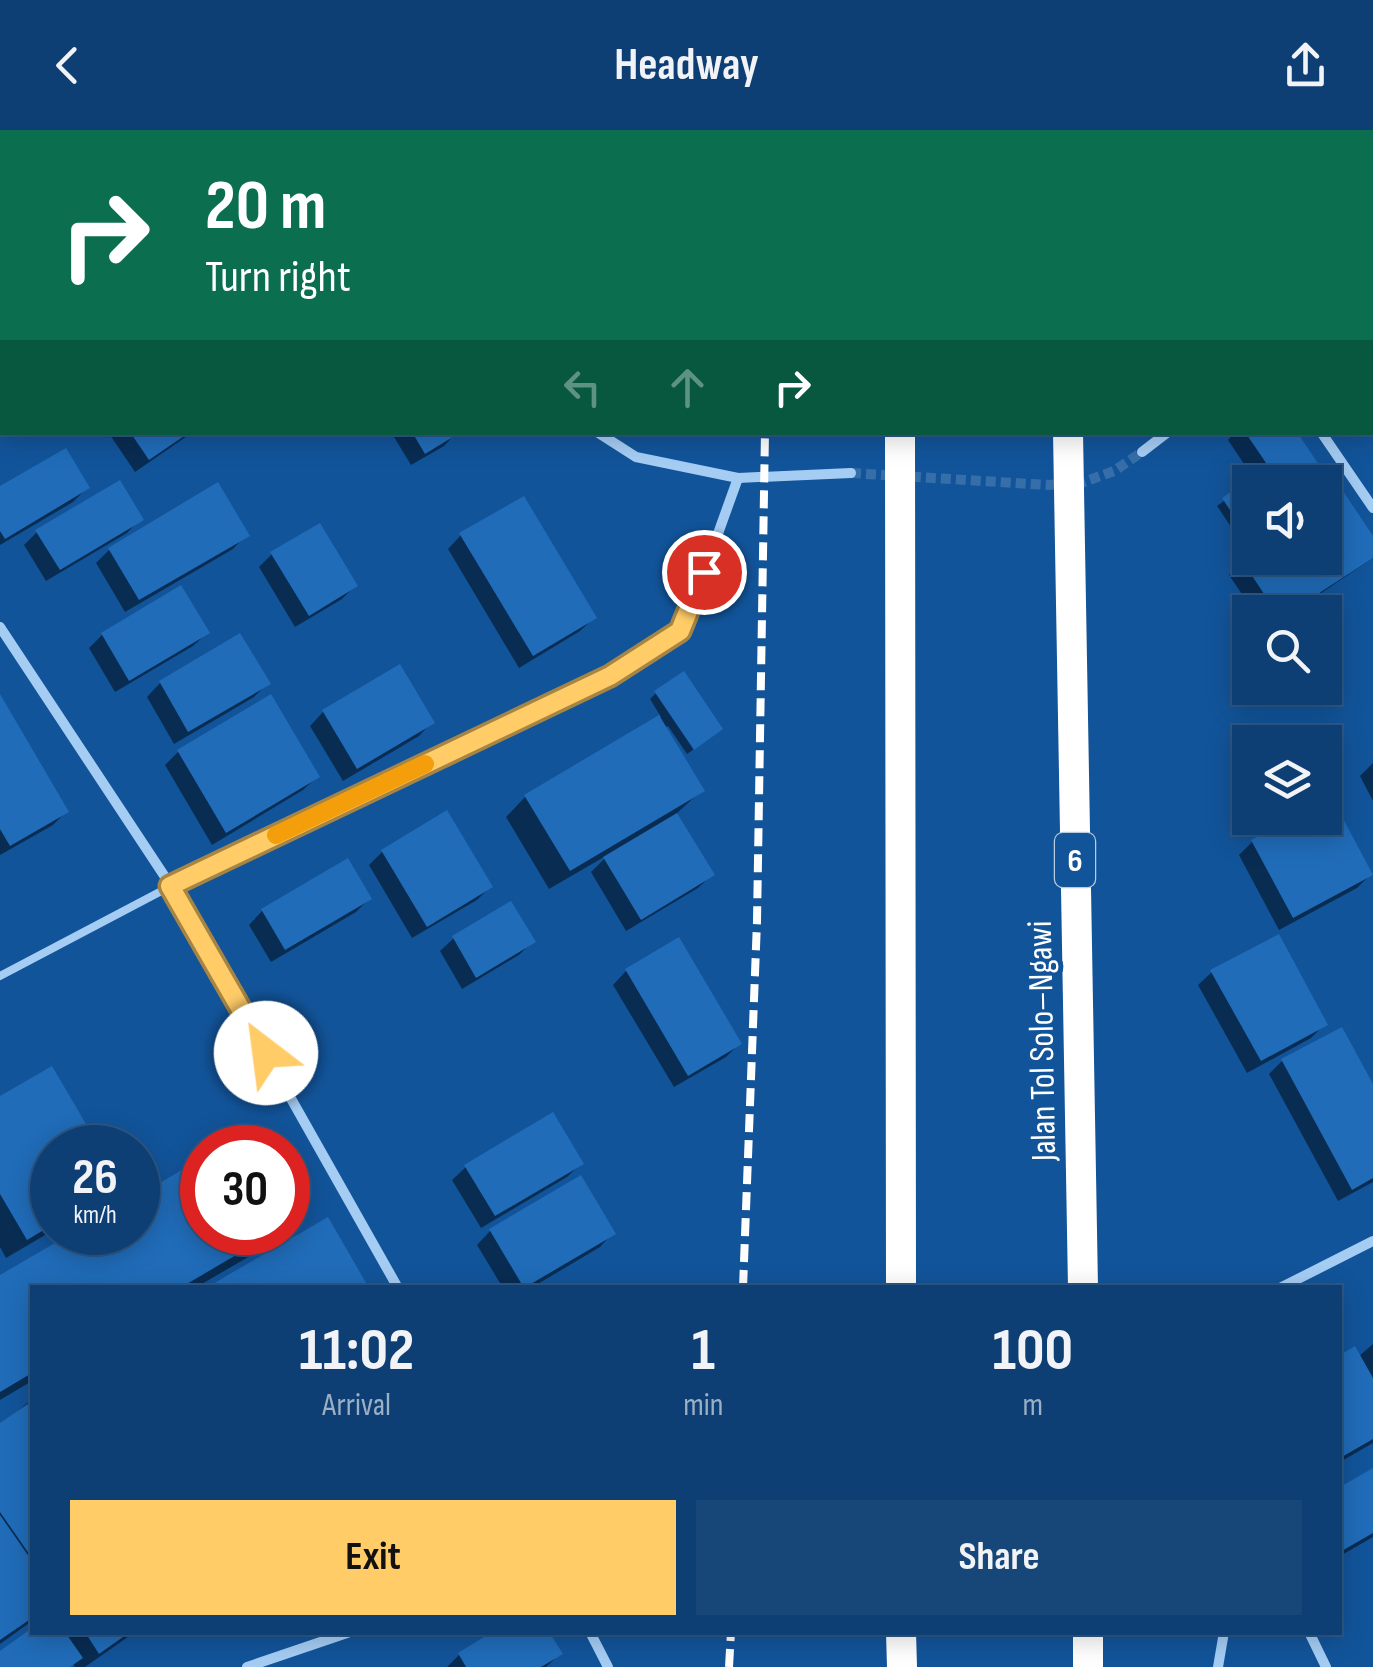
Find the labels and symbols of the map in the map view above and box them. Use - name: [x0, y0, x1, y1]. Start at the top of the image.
- pin: [662, 530, 747, 615]
- road number: 6: [1055, 833, 1095, 887]
- street label: Jalan Tol Solo–Ngawi: [1019, 920, 1066, 1163]
- position arrow: [214, 1001, 318, 1105]
- speed limit sign: 30: [180, 1125, 310, 1255]

